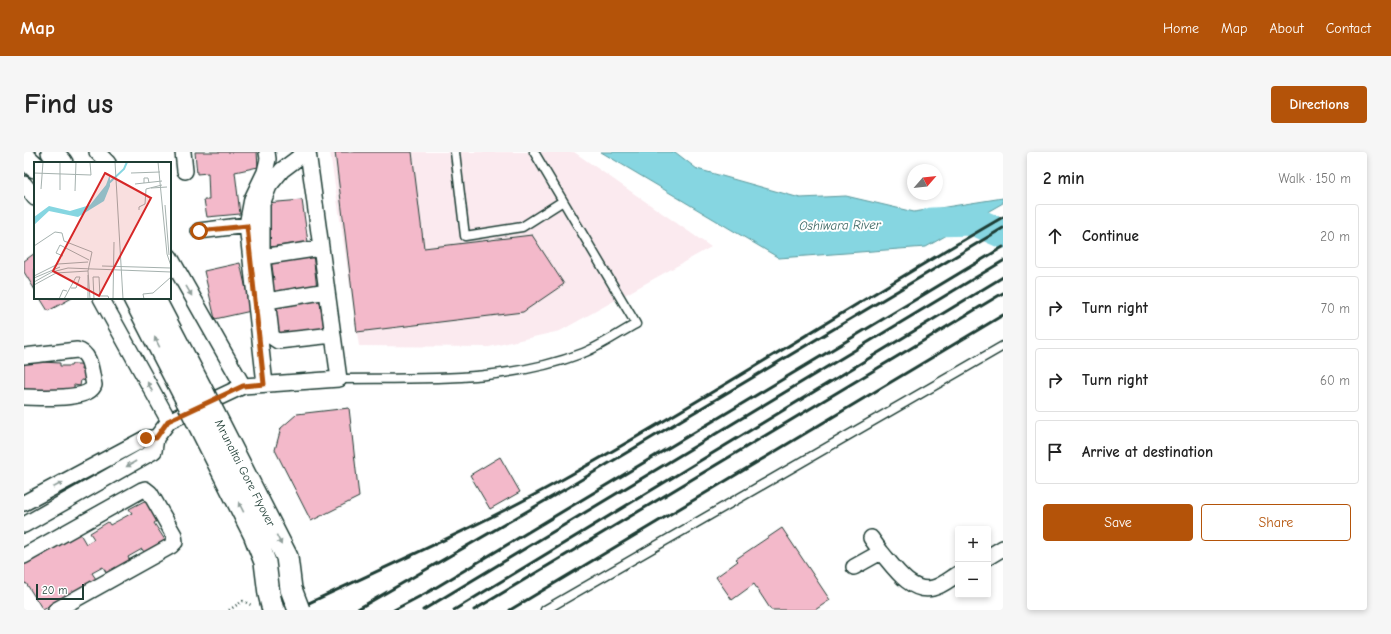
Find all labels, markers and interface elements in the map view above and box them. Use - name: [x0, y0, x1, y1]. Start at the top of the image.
- text: Map: [20, 17, 55, 39]
- text: Home: [1163, 20, 1199, 37]
- text: Map: [1221, 20, 1247, 37]
- text: About: [1269, 20, 1304, 37]
- text: Contact: [1326, 20, 1371, 37]
- button: Directions: [1271, 86, 1367, 123]
- text: Find us: [24, 88, 113, 120]
- inset map: [34, 162, 171, 299]
- north arrow: [907, 164, 943, 200]
- text: 2 min: [1043, 169, 1084, 188]
- text: Walk · 150 m: [1279, 171, 1351, 186]
- water label: Oshiwara River: [799, 217, 882, 233]
- route start: [190, 222, 208, 240]
- icon: ahead: [1044, 225, 1066, 247]
- text: Continue: [1082, 227, 1139, 245]
- text: 20 m: [1320, 229, 1350, 244]
- one-way arrow: [186, 285, 193, 297]
- icon: right: [1044, 297, 1066, 319]
- text: Turn right: [1082, 299, 1148, 317]
- text: 70 m: [1321, 301, 1350, 316]
- one-way arrow: [154, 336, 160, 347]
- icon: right: [1044, 369, 1066, 391]
- text: Turn right: [1082, 371, 1148, 389]
- text: 60 m: [1320, 373, 1350, 388]
- one-way arrow: [147, 381, 153, 392]
- street label: Mrunaltai Gore Flyover: [212, 417, 278, 529]
- route end: [137, 429, 155, 447]
- icon: arrive: [1044, 441, 1066, 463]
- text: Arrive at destination: [1082, 443, 1213, 461]
- one-way arrow: [125, 460, 137, 467]
- one-way arrow: [53, 481, 64, 488]
- one-way arrow: [238, 501, 244, 513]
- button: Save: [1043, 504, 1193, 541]
- button: Share: [1201, 504, 1351, 541]
- map controls: [955, 526, 991, 598]
- button: +: [955, 526, 991, 562]
- one-way arrow: [276, 535, 282, 546]
- button: −: [955, 562, 991, 598]
- scale bar: [36, 582, 84, 601]
- text: 20 m: [42, 584, 67, 597]

